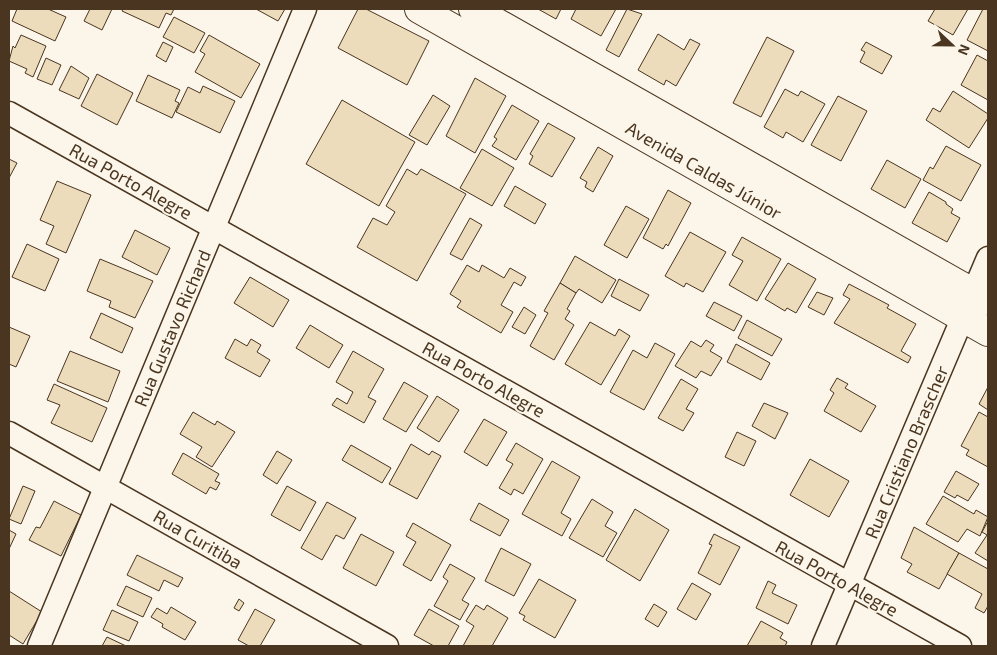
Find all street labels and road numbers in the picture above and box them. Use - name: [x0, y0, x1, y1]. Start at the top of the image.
- street label: Avenida Caldas Júnior: [622, 116, 786, 224]
- street label: Rua Porto Alegre: [66, 138, 196, 224]
- street label: Rua Gustavo Richard: [129, 246, 215, 410]
- street label: Rua Porto Alegre: [419, 336, 549, 422]
- street label: Rua Cristiano Brascher: [860, 362, 952, 542]
- street label: Rua Curitiba: [150, 505, 246, 573]
- street label: Rua Porto Alegre: [772, 535, 902, 621]

